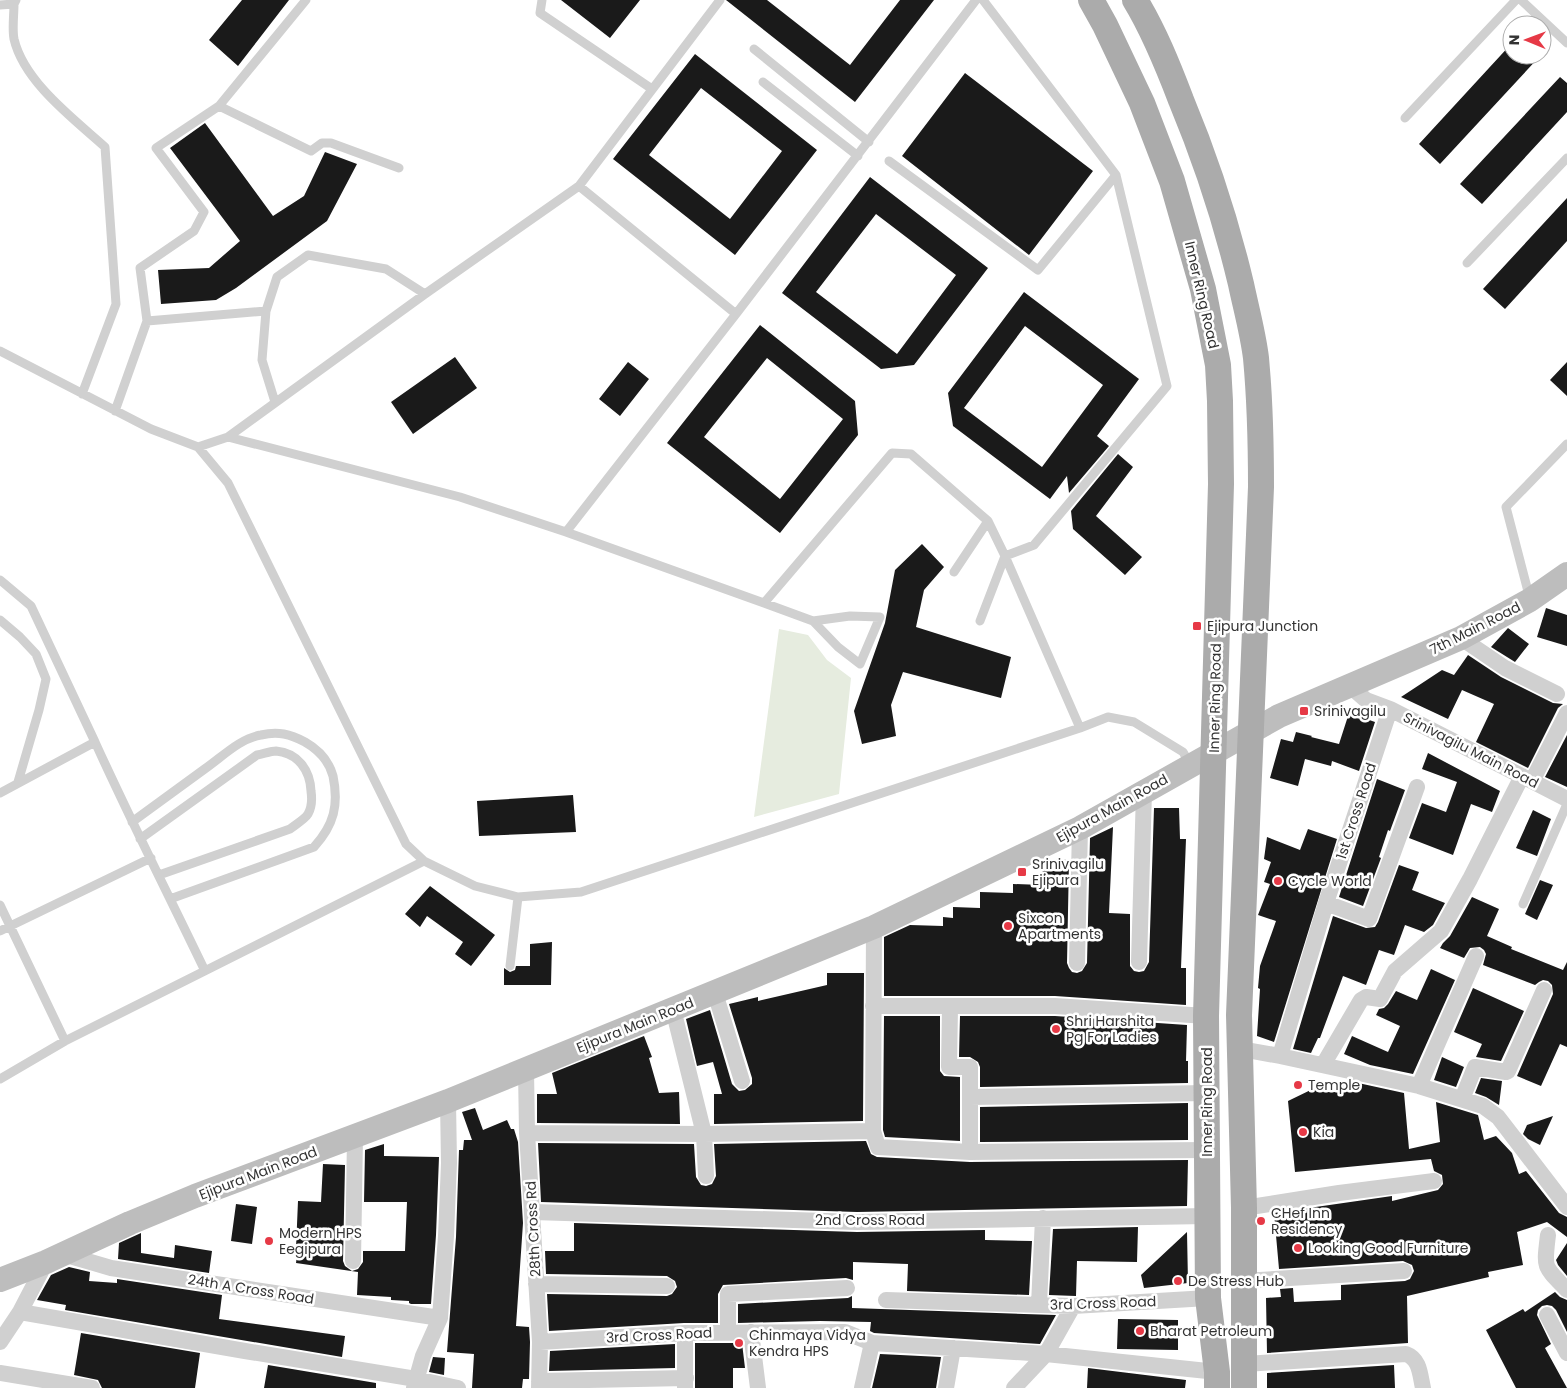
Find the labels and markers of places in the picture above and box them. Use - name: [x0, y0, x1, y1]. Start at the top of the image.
- place label: Ejipura Junction: [1207, 616, 1318, 636]
- marker: Ejipura Junction: [1191, 620, 1203, 632]
- place label: Srinivagilu: [1314, 701, 1386, 721]
- marker: Srinivagilu: [1298, 705, 1310, 717]
- place label: Srinivagilu Ejipura: [1032, 854, 1104, 890]
- marker: Srinivagilu Ejipura: [1016, 866, 1028, 878]
- place label: Cycle World: [1288, 871, 1372, 891]
- marker: Cycle World: [1272, 875, 1284, 887]
- place label: Sixcon Apartments: [1018, 908, 1101, 944]
- marker: Sixcon Apartments: [1002, 920, 1014, 932]
- place label: Shri Harshita Pg For Ladies: [1066, 1011, 1157, 1047]
- marker: Shri Harshita Pg For Ladies: [1050, 1023, 1062, 1035]
- place label: Temple: [1308, 1075, 1361, 1095]
- marker: Temple: [1292, 1079, 1304, 1091]
- place label: Kia: [1313, 1122, 1334, 1142]
- marker: Kia: [1297, 1126, 1309, 1138]
- place label: CHef Inn Residency: [1271, 1203, 1343, 1239]
- marker: CHef Inn Residency: [1255, 1215, 1267, 1227]
- place label: Modern HPS Eegipura: [279, 1223, 362, 1259]
- marker: Modern HPS Eegipura: [263, 1235, 275, 1247]
- place label: Looking Good Furniture: [1308, 1238, 1469, 1258]
- marker: Looking Good Furniture: [1292, 1242, 1304, 1254]
- place label: De Stress Hub: [1188, 1271, 1284, 1291]
- marker: De Stress Hub: [1172, 1275, 1184, 1287]
- place label: Bharat Petroleum: [1150, 1321, 1272, 1341]
- place label: Chinmaya Vidya Kendra HPS: [749, 1325, 866, 1361]
- marker: Bharat Petroleum: [1134, 1325, 1146, 1337]
- marker: Chinmaya Vidya Kendra HPS: [733, 1337, 745, 1349]

